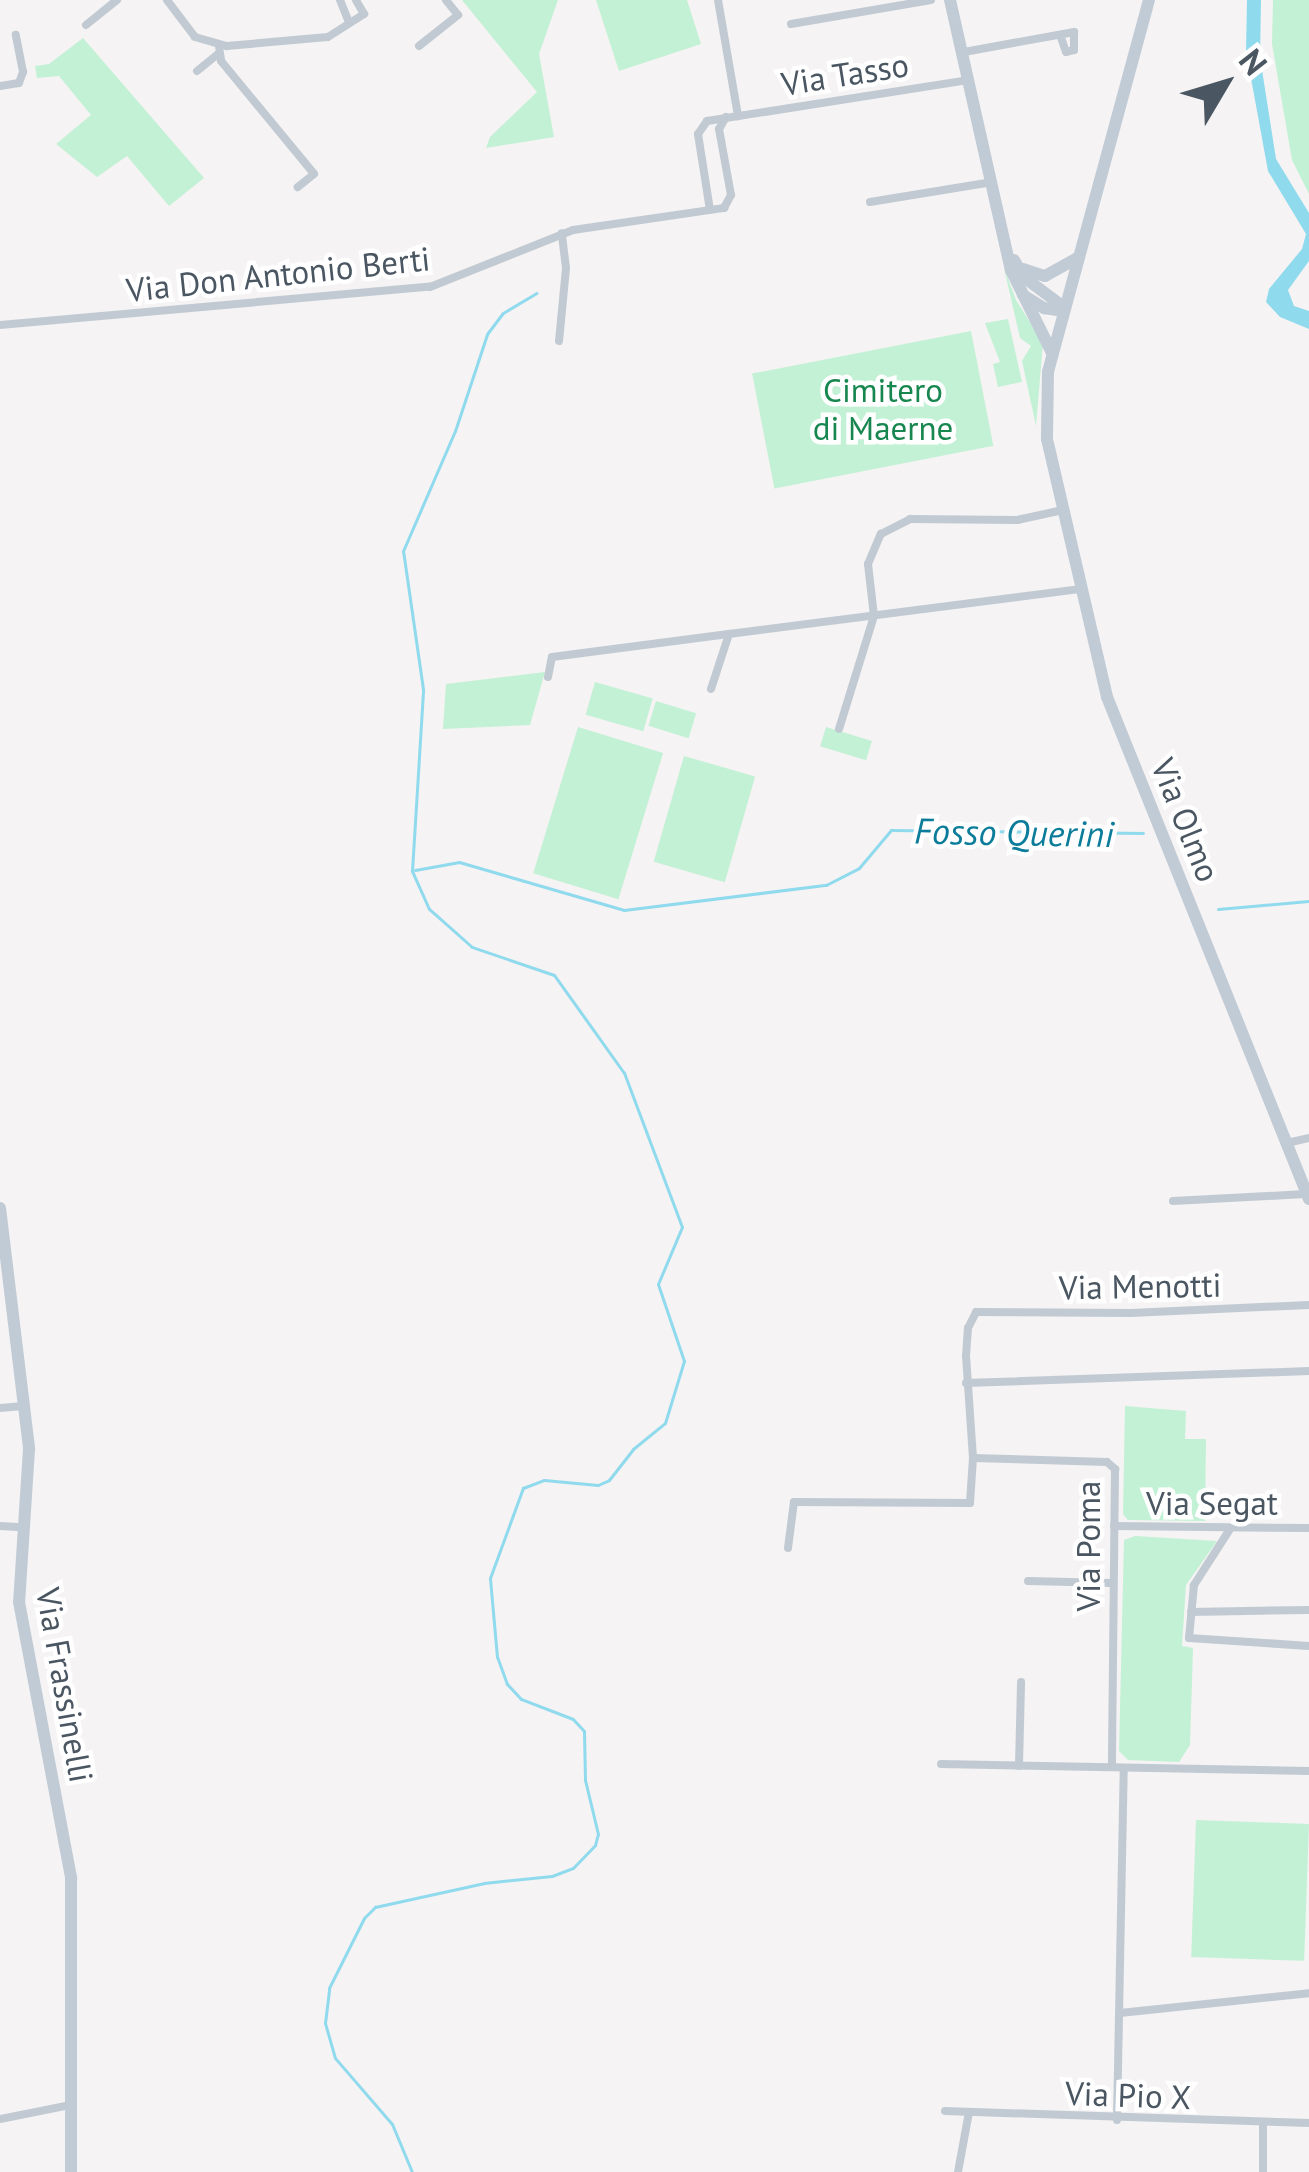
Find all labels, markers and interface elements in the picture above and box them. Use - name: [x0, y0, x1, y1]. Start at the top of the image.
- north arrow: [1165, 24, 1285, 144]
- text: N: [1230, 40, 1277, 83]
- street label: Via Tasso: [778, 44, 912, 104]
- street label: Via Don Antonio Berti: [124, 238, 432, 310]
- park label: Cimitero di Maerne: [813, 370, 953, 448]
- street label: Via Olmo: [1143, 753, 1229, 887]
- water label: Fosso Querini: [914, 809, 1114, 855]
- street label: Via Menotti: [1058, 1265, 1222, 1307]
- street label: Via Poma: [1068, 1481, 1108, 1611]
- street label: Via Segat: [1146, 1483, 1278, 1523]
- street label: Via Frassinelli: [28, 1585, 102, 1785]
- street label: Via Pio X: [1064, 2073, 1192, 2117]

